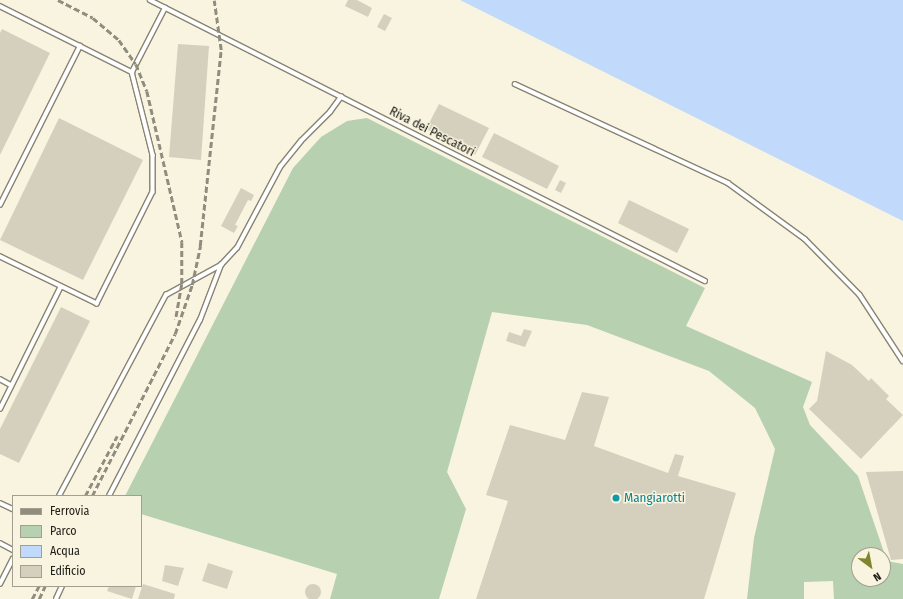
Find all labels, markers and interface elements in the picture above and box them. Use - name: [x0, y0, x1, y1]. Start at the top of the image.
- street label: Riva dei Pescatori: [387, 104, 477, 160]
- place label: Mangiarotti: [624, 490, 685, 506]
- marker: Mangiarotti: [611, 493, 621, 503]
- legend: [12, 495, 142, 587]
- text: Ferrovia: [50, 504, 89, 518]
- text: Parco: [50, 524, 77, 538]
- text: Acqua: [50, 544, 80, 558]
- north arrow: [851, 547, 891, 587]
- text: Edificio: [50, 564, 86, 578]
- text: N: [871, 569, 883, 584]

